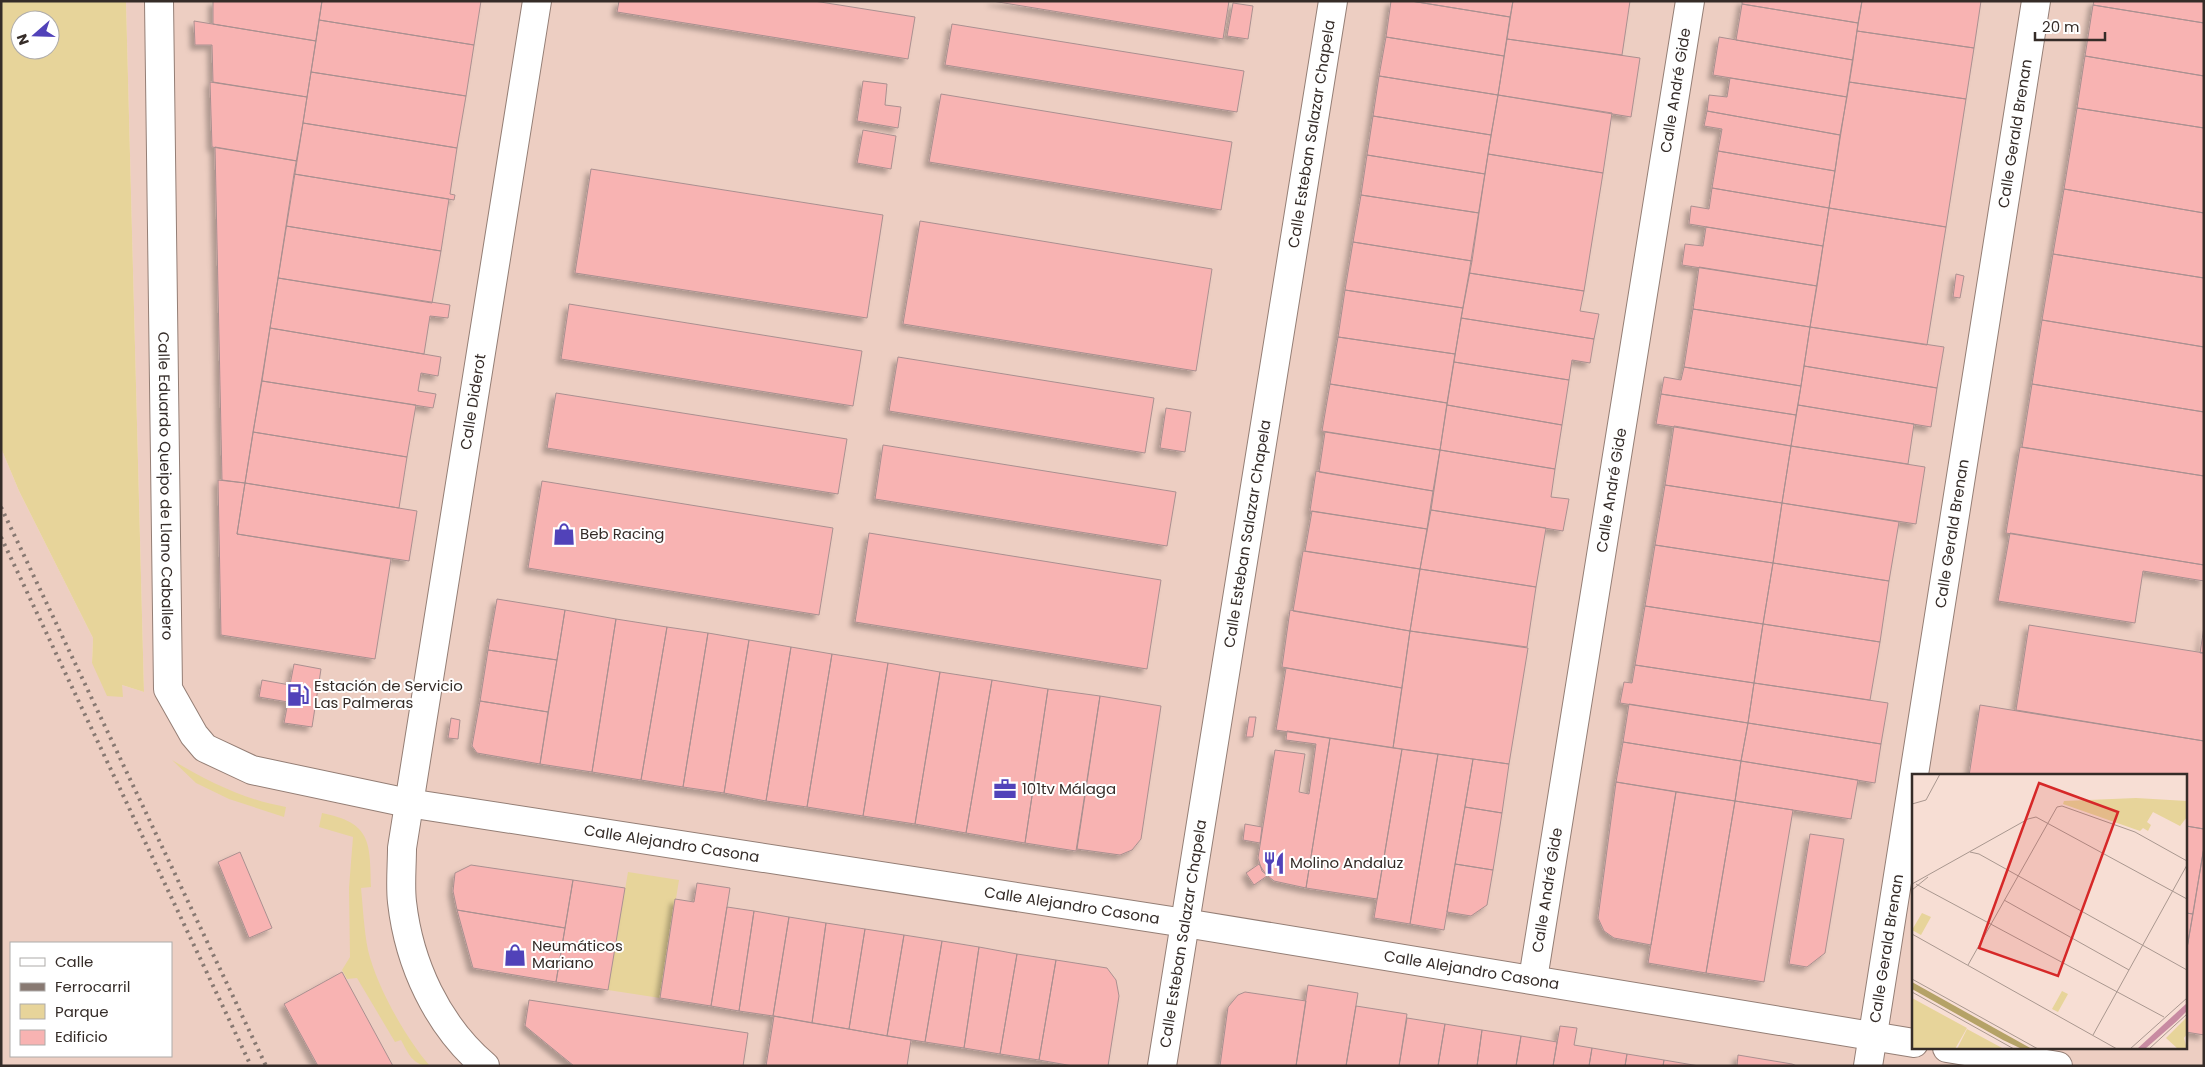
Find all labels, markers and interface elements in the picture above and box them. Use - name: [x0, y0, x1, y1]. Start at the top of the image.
- north arrow: [10, 10, 60, 60]
- scale bar: [2035, 10, 2105, 42]
- text: 20 m: [2042, 16, 2080, 37]
- street label: Calle Esteban Salazar Chapela: [1283, 18, 1340, 249]
- street label: Calle André Gide: [1655, 26, 1696, 154]
- text: N: [12, 31, 34, 48]
- street label: Calle Gerald Brenan: [1992, 57, 2037, 209]
- street label: Calle Eduardo Queipo de Llano Caballero: [153, 332, 178, 640]
- street label: Calle Diderot: [455, 352, 491, 451]
- street label: Calle Esteban Salazar Chapela: [1218, 418, 1276, 649]
- street label: Calle André Gide: [1591, 426, 1631, 554]
- street label: Calle Gerald Brenan: [1929, 458, 1974, 609]
- shop icon: Beb Racing: [551, 521, 577, 547]
- place label: Beb Racing: [580, 523, 664, 544]
- place label: Estación de Servicio Las Palmeras: [314, 675, 463, 713]
- fuel station icon: Estación de Servicio Las Palmeras: [285, 682, 311, 708]
- inset map: [1912, 774, 2188, 1050]
- office icon: 101tv Málaga: [992, 776, 1018, 802]
- place label: 101tv Málaga: [1022, 778, 1116, 799]
- street label: Calle Esteban Salazar Chapela: [1154, 818, 1211, 1049]
- street label: Calle Alejandro Casona: [582, 819, 761, 867]
- street label: Calle André Gide: [1526, 826, 1567, 954]
- restaurant icon: Molino Andaluz: [1261, 850, 1287, 876]
- place label: Molino Andaluz: [1290, 852, 1403, 873]
- street label: Calle Gerald Brenan: [1864, 872, 1908, 1024]
- street label: Calle Alejandro Casona: [983, 881, 1161, 929]
- place label: Neumáticos Mariano: [532, 935, 623, 973]
- legend: [10, 942, 172, 1057]
- shop icon: Neumáticos Mariano: [502, 942, 528, 968]
- street label: Calle Alejandro Casona: [1383, 945, 1561, 994]
- text: Calle: [55, 951, 93, 972]
- text: Ferrocarril: [55, 976, 130, 997]
- text: Parque: [55, 1001, 108, 1022]
- text: Edificio: [55, 1026, 108, 1047]

